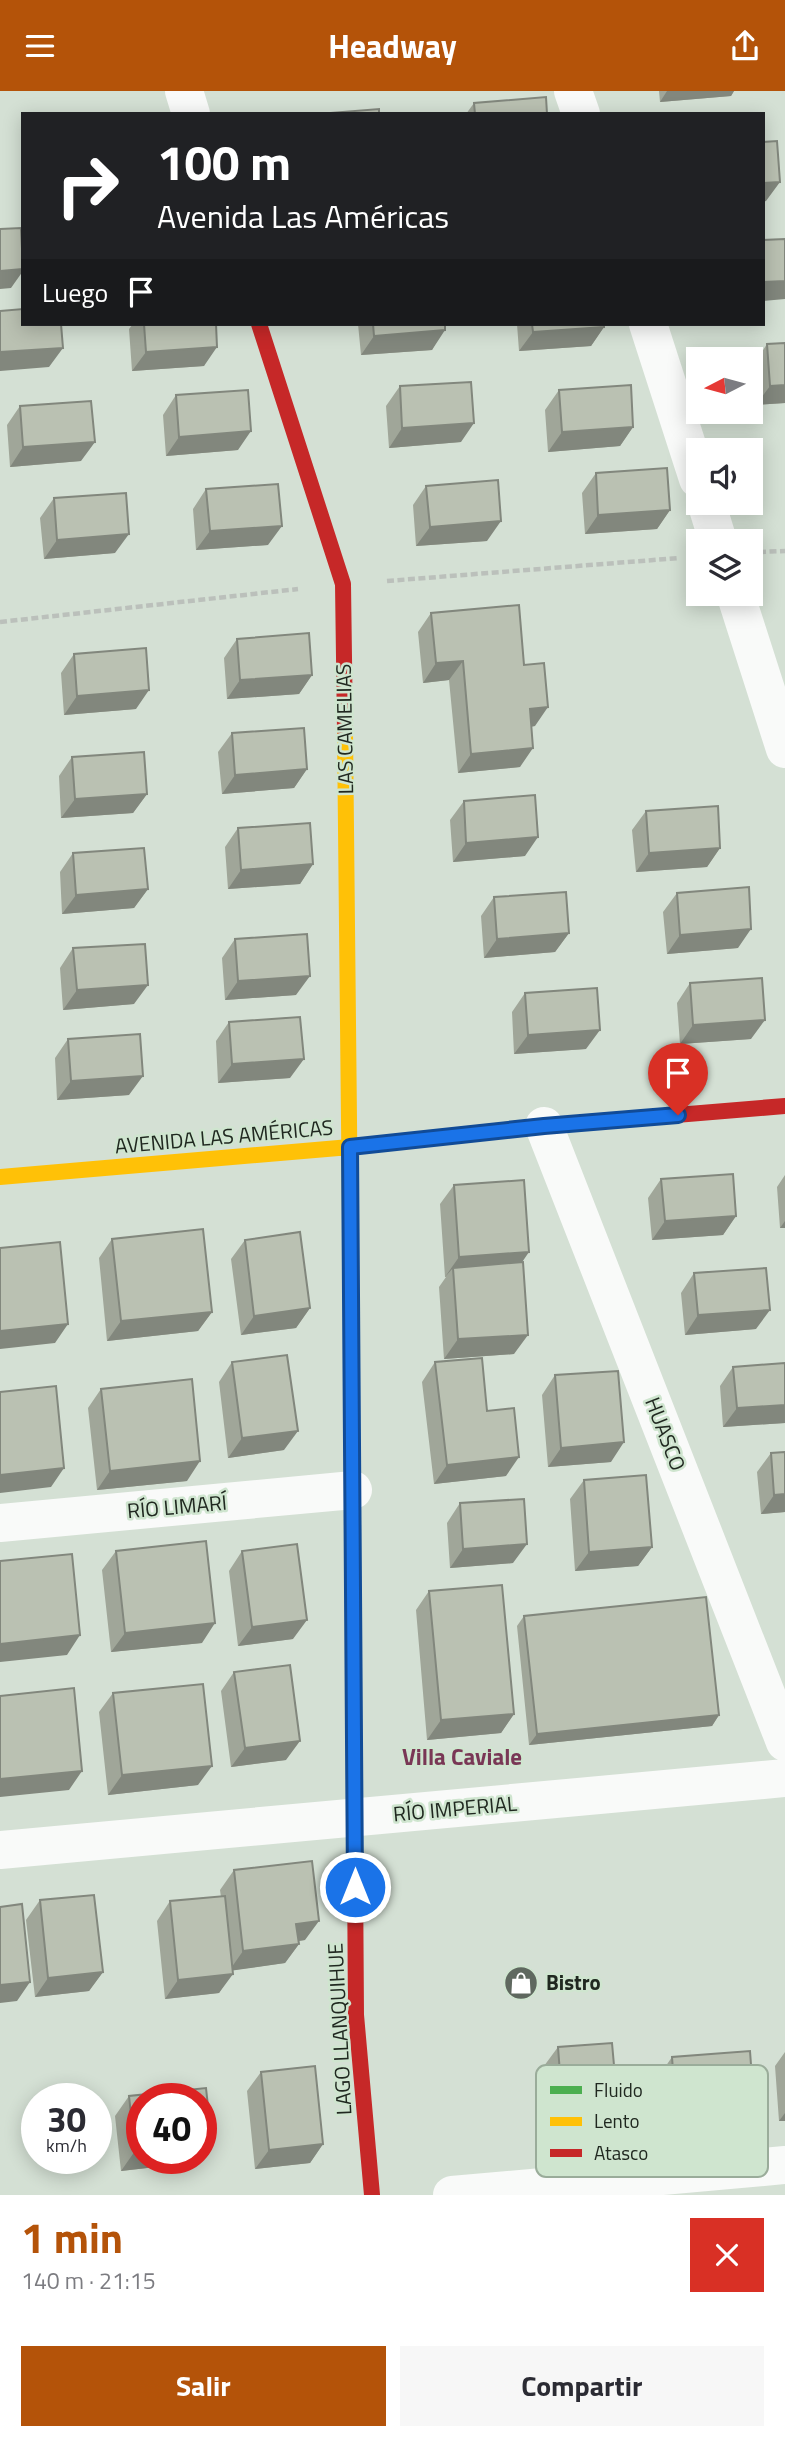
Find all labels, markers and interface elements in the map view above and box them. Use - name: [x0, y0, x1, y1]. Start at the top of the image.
- text: Headway: [328, 22, 457, 70]
- icon: menu: [21, 27, 59, 65]
- icon: share: [726, 27, 764, 65]
- text: 100 m: [157, 124, 291, 199]
- icon: right: [42, 140, 133, 231]
- text: Avenida Las Américas: [157, 192, 449, 240]
- text: Luego: [42, 273, 108, 312]
- icon: arrive: [122, 273, 160, 311]
- north arrow: [686, 347, 763, 423]
- map controls: [686, 347, 763, 606]
- button: sound: [686, 438, 763, 515]
- button: layers: [686, 529, 763, 606]
- street label: LAS CAMELIAS: [327, 663, 361, 795]
- pin: [648, 1043, 708, 1115]
- icon: arrive: [659, 1054, 697, 1092]
- street label: AVENIDA LAS AMÉRICAS: [113, 1111, 334, 1161]
- street label: HUASCO: [637, 1392, 695, 1475]
- street label: RÍO LIMARÍ: [126, 1486, 229, 1526]
- district label: Villa Caviale: [402, 1739, 522, 1774]
- street label: RÍO IMPERIAL: [392, 1787, 518, 1829]
- position arrow: [318, 1850, 392, 1924]
- street label: LAGO LLANQUIHUE: [319, 1942, 359, 2116]
- shop icon: Bistro: [502, 1964, 540, 2002]
- place label: Bistro: [546, 1966, 601, 1998]
- legend: [536, 2065, 768, 2177]
- text: Fluido: [594, 2075, 643, 2104]
- speed limit sign: 40: [126, 2083, 217, 2174]
- text: 30: [47, 2092, 86, 2146]
- text: Lento: [594, 2106, 639, 2135]
- text: km/h: [46, 2132, 87, 2159]
- text: Atasco: [594, 2138, 648, 2167]
- text: 1 min: [21, 2205, 123, 2269]
- button: close: [690, 2218, 764, 2292]
- text: 140 m · 21:15: [21, 2263, 156, 2298]
- button: Salir: [21, 2346, 386, 2426]
- button: Compartir: [400, 2346, 764, 2426]

